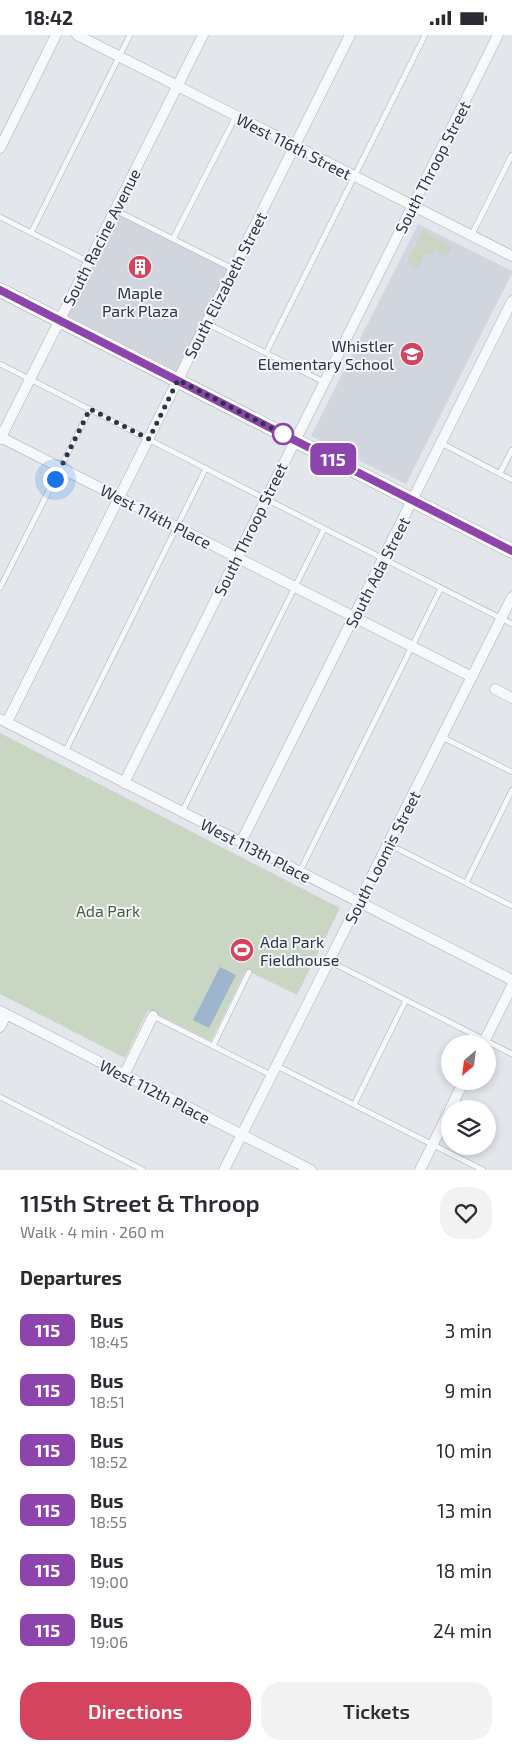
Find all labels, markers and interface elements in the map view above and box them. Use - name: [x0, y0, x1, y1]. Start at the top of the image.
- text: 18:42: [25, 6, 73, 29]
- street label: South Throop Street: [390, 98, 474, 236]
- street label: West 116th Street: [233, 109, 355, 183]
- street label: South Racine Avenue: [58, 165, 144, 309]
- street label: South Elizabeth Street: [180, 209, 270, 361]
- building icon: Maple Park Plaza: [127, 254, 153, 280]
- place label: Maple Park Plaza: [102, 283, 178, 320]
- place label: Whistler Elementary School: [258, 336, 395, 373]
- school or university icon: Whistler Elementary School: [399, 341, 425, 367]
- unlabelled marker: [272, 423, 294, 445]
- line badge: 115: [304, 443, 362, 475]
- text: 115: [320, 448, 346, 470]
- street label: South Throop Street: [209, 459, 291, 599]
- your location: [43, 467, 68, 492]
- street label: West 114th Place: [97, 480, 215, 552]
- street label: South Ada Street: [341, 513, 413, 631]
- street label: South Loomis Street: [340, 787, 424, 927]
- street label: West 113th Place: [198, 814, 314, 886]
- park label: Ada Park: [76, 901, 140, 920]
- place label: Ada Park Fieldhouse: [260, 932, 339, 969]
- sports icon: Ada Park Fieldhouse: [229, 937, 255, 963]
- north arrow: [441, 1035, 496, 1090]
- map controls: [441, 1035, 496, 1155]
- street label: West 112th Place: [97, 1055, 213, 1127]
- button: layers: [441, 1100, 496, 1155]
- button: heart: [440, 1187, 492, 1239]
- text: 115th Street & Throop: [20, 1188, 260, 1217]
- text: Walk · 4 min · 260 m: [20, 1222, 164, 1241]
- text: Departures: [20, 1266, 122, 1289]
- text: Bus: [90, 1309, 124, 1332]
- text: 115: [35, 1319, 60, 1341]
- text: 3 min: [445, 1319, 492, 1342]
- text: 18:45: [90, 1332, 128, 1351]
- text: Bus: [90, 1369, 124, 1392]
- text: 115: [35, 1379, 60, 1401]
- text: 9 min: [444, 1379, 492, 1402]
- text: 18:51: [90, 1392, 125, 1411]
- text: Bus: [90, 1429, 124, 1452]
- text: 115: [35, 1439, 60, 1461]
- text: 10 min: [436, 1439, 492, 1462]
- text: 18:52: [90, 1452, 127, 1471]
- text: Bus: [90, 1489, 124, 1512]
- text: 115: [35, 1499, 60, 1521]
- text: 13 min: [437, 1499, 492, 1522]
- text: 18:55: [90, 1512, 127, 1531]
- text: Bus: [90, 1549, 124, 1572]
- text: 115: [35, 1559, 60, 1581]
- text: 18 min: [436, 1559, 492, 1582]
- text: 19:00: [90, 1572, 129, 1591]
- text: Bus: [90, 1609, 124, 1632]
- text: 115: [35, 1619, 60, 1641]
- text: 24 min: [433, 1619, 492, 1642]
- text: 19:06: [90, 1632, 128, 1651]
- button: Directions: [20, 1682, 251, 1740]
- button: Tickets: [261, 1682, 492, 1740]

